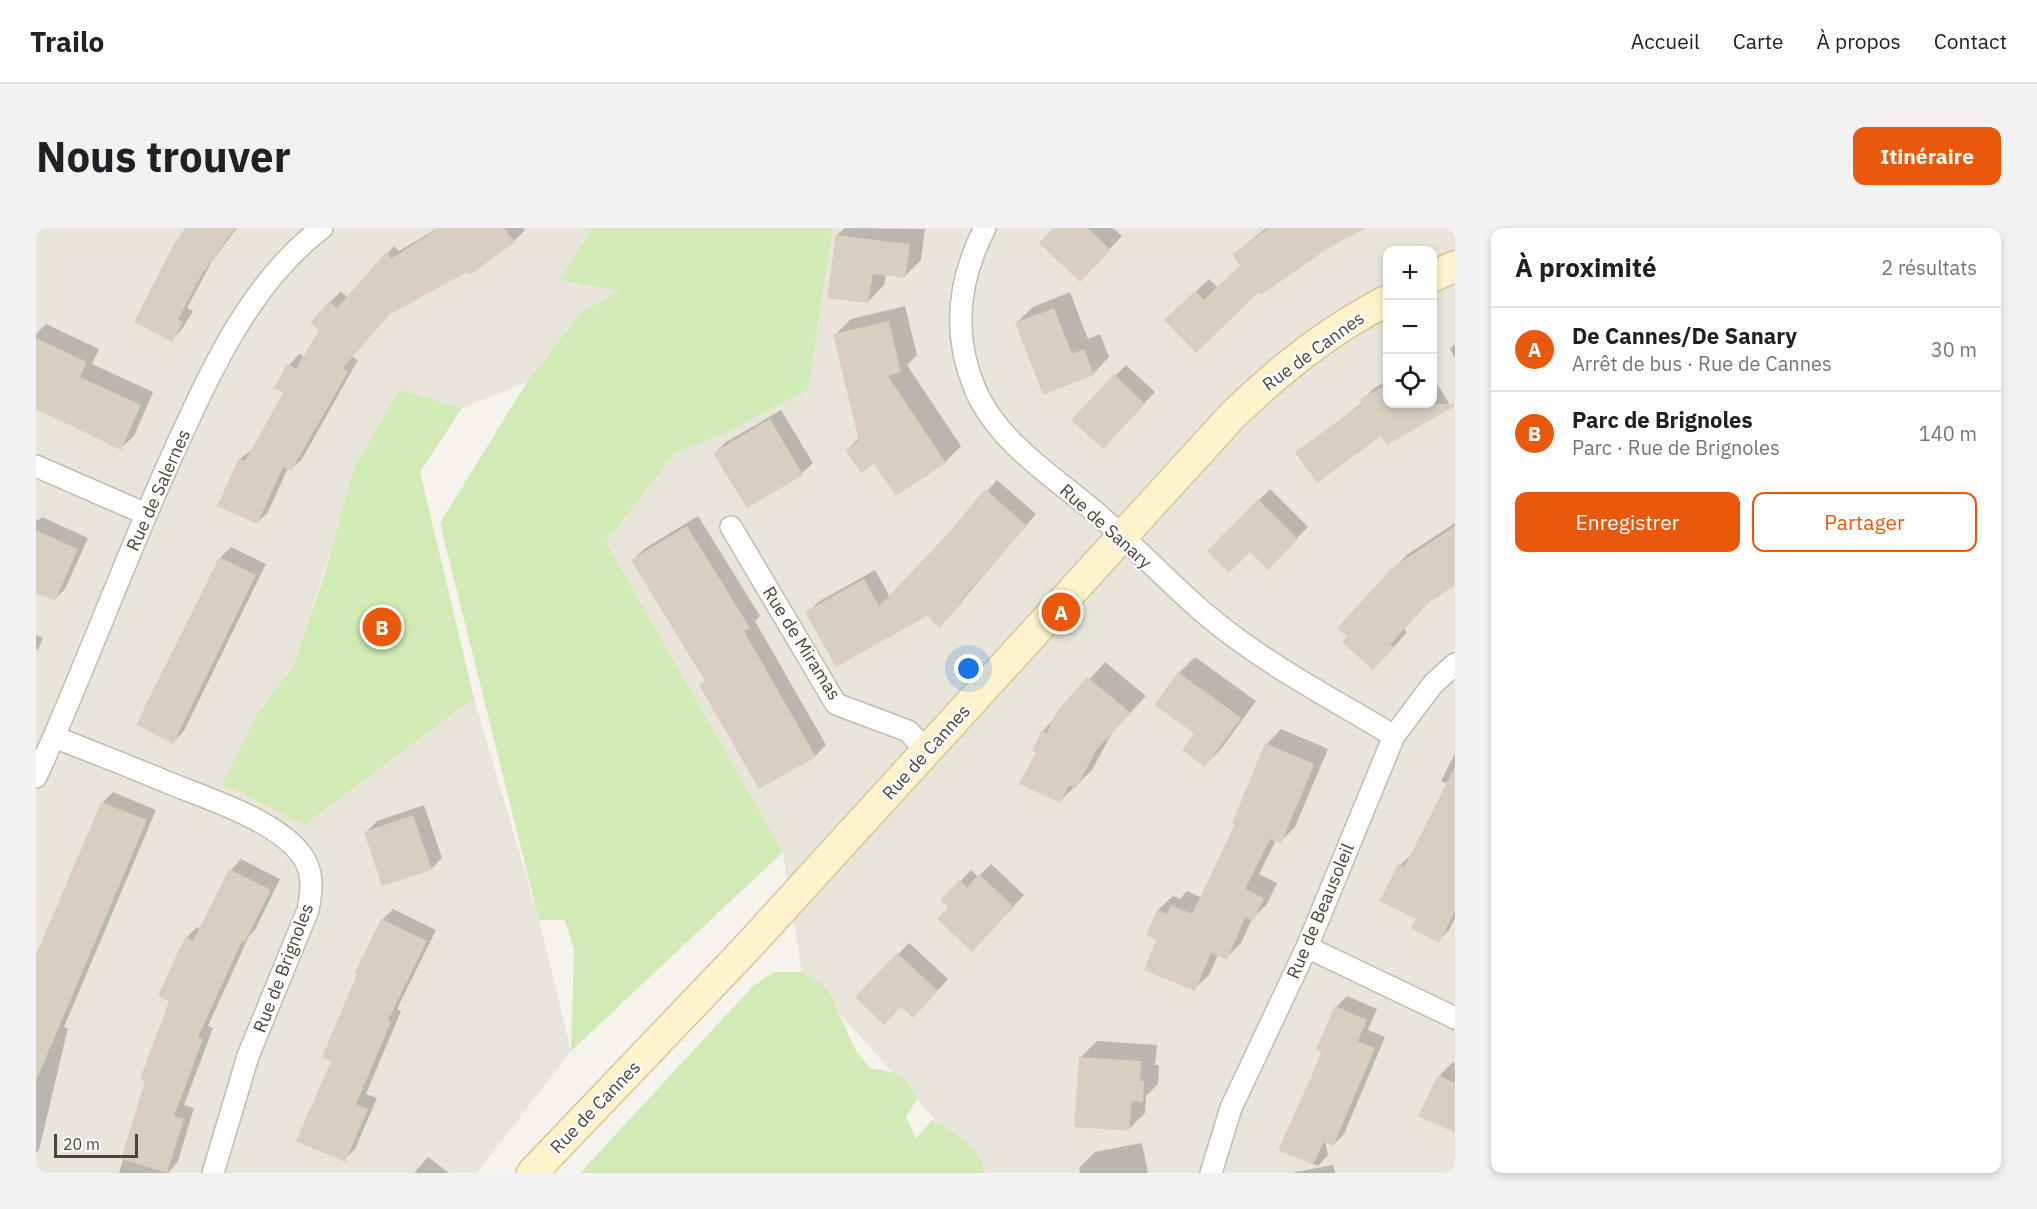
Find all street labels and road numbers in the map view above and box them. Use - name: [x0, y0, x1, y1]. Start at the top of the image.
- street label: Rue de Cannes: [1258, 306, 1368, 396]
- street label: Rue de Salernes: [121, 426, 195, 554]
- street label: Rue de Sanary: [1055, 479, 1157, 573]
- street label: Rue de Miramas: [758, 582, 846, 704]
- street label: Rue de Cannes: [877, 700, 975, 804]
- street label: Rue de Beausoleil: [1281, 840, 1359, 982]
- street label: Rue de Brignoles: [248, 900, 318, 1036]
- street label: Rue de Cannes: [545, 1056, 645, 1158]

